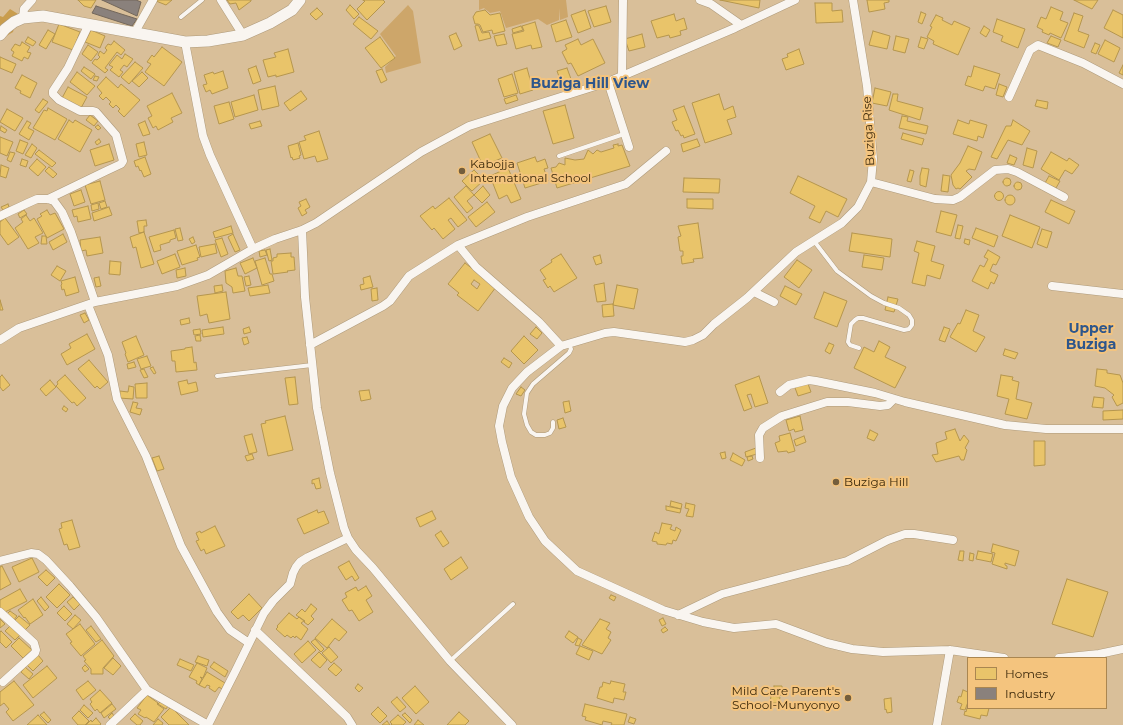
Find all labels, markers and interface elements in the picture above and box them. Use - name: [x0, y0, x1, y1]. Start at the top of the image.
- district label: Buziga Hill View: [531, 76, 649, 92]
- street label: Buziga Rise: [860, 96, 878, 166]
- place label: Kabojja International School: [470, 157, 591, 185]
- marker: Kabojja International School: [457, 166, 467, 176]
- district label: Upper Buziga: [1066, 321, 1116, 354]
- place label: Buziga Hill: [844, 475, 908, 489]
- marker: Buziga Hill: [831, 477, 841, 487]
- legend: [967, 657, 1107, 709]
- text: Homes: [1005, 666, 1048, 681]
- place label: Mild Care Parent's School-Munyonyo: [732, 684, 840, 712]
- text: Industry: [1005, 686, 1055, 701]
- marker: Mild Care Parent's School-Munyonyo: [843, 693, 853, 703]

